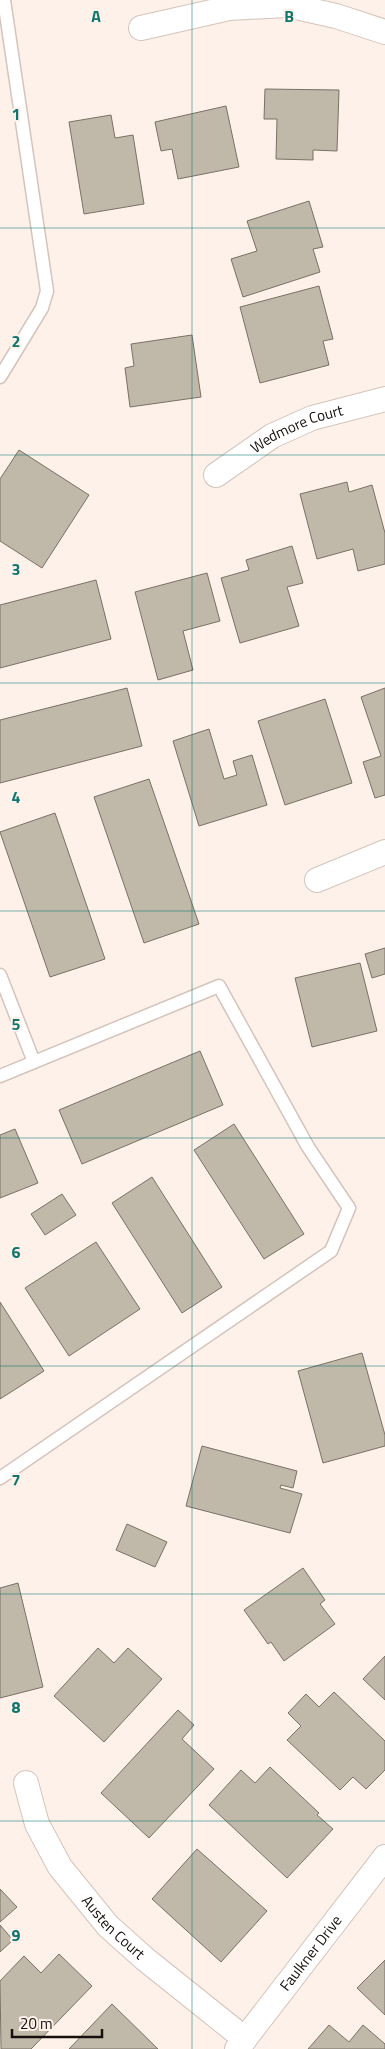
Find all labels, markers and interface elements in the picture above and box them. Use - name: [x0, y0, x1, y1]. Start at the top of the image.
- text: A: [91, 4, 101, 28]
- text: B: [284, 4, 294, 28]
- text: 1: [12, 102, 20, 126]
- text: 2: [12, 329, 20, 353]
- street label: Wedmore Court: [246, 398, 346, 459]
- text: 3: [12, 557, 20, 581]
- text: 4: [12, 785, 21, 809]
- text: 5: [12, 1012, 21, 1036]
- text: 6: [12, 1240, 21, 1264]
- text: 7: [12, 1468, 20, 1492]
- text: 8: [12, 1695, 21, 1719]
- street label: Austen Court: [76, 1890, 151, 1965]
- street label: Faulkner Drive: [274, 1910, 347, 1996]
- text: 9: [12, 1923, 21, 1947]
- scale bar: [12, 2006, 102, 2038]
- text: 20 m: [20, 2012, 53, 2035]

